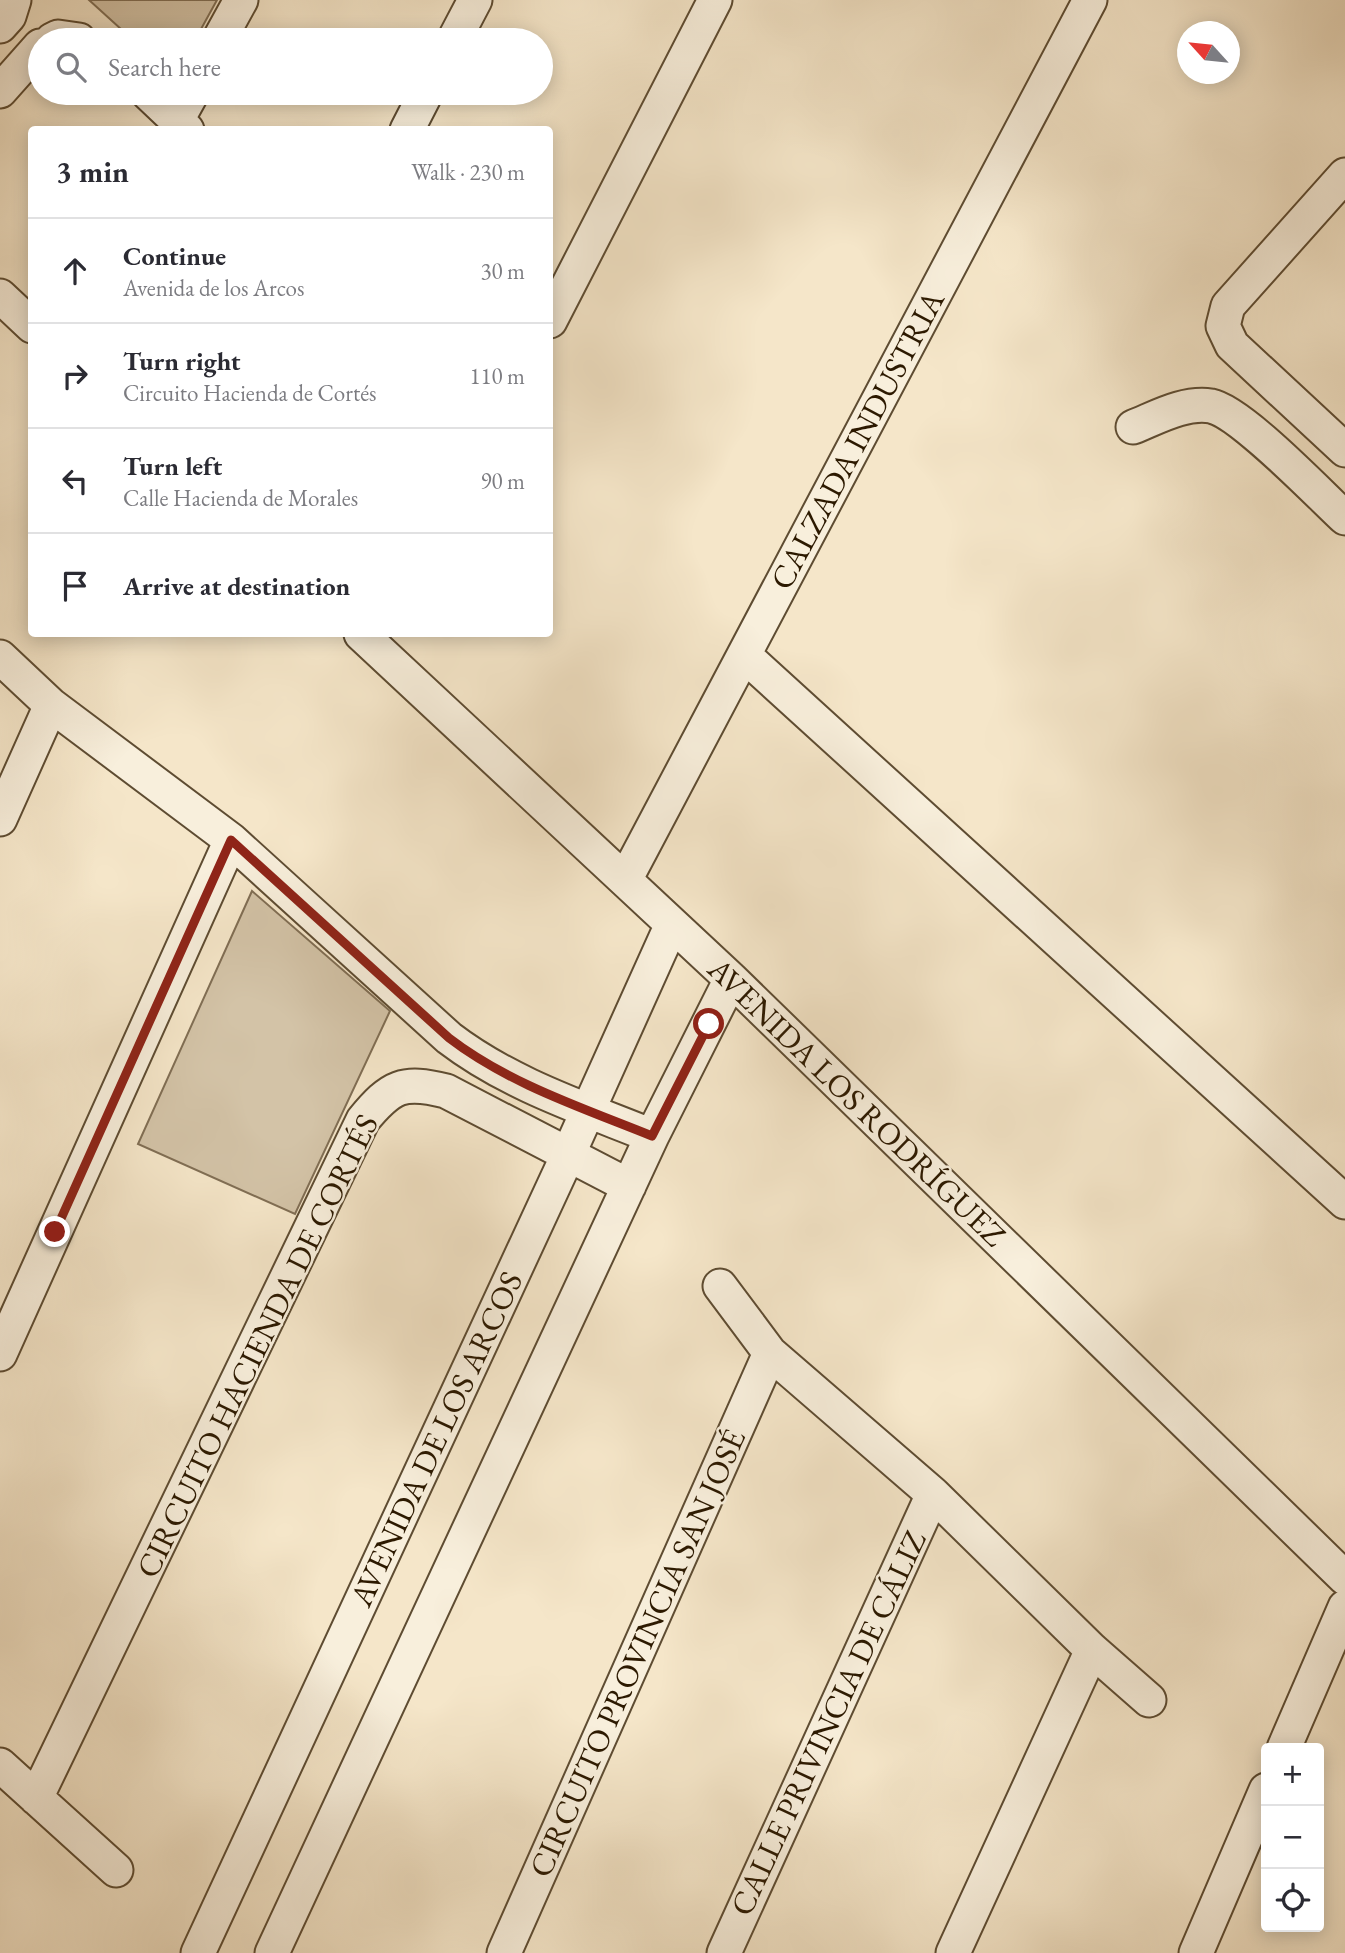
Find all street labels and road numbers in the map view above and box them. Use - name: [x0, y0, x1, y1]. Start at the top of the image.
- street label: CALZADA INDUSTRIA: [760, 282, 954, 597]
- street label: AVENIDA LOS RODRÍGUEZ: [698, 948, 1015, 1256]
- street label: CIRCUITO HACIENDA DE CORTÉS: [126, 1107, 388, 1585]
- street label: AVENIDA DE LOS ARCOS: [339, 1265, 532, 1614]
- street label: CIRCUITO PROVINCIA SAN JOSÉ: [519, 1423, 755, 1883]
- street label: CALLE PRIVINCIA DE CÁLIZ: [720, 1524, 936, 1922]

